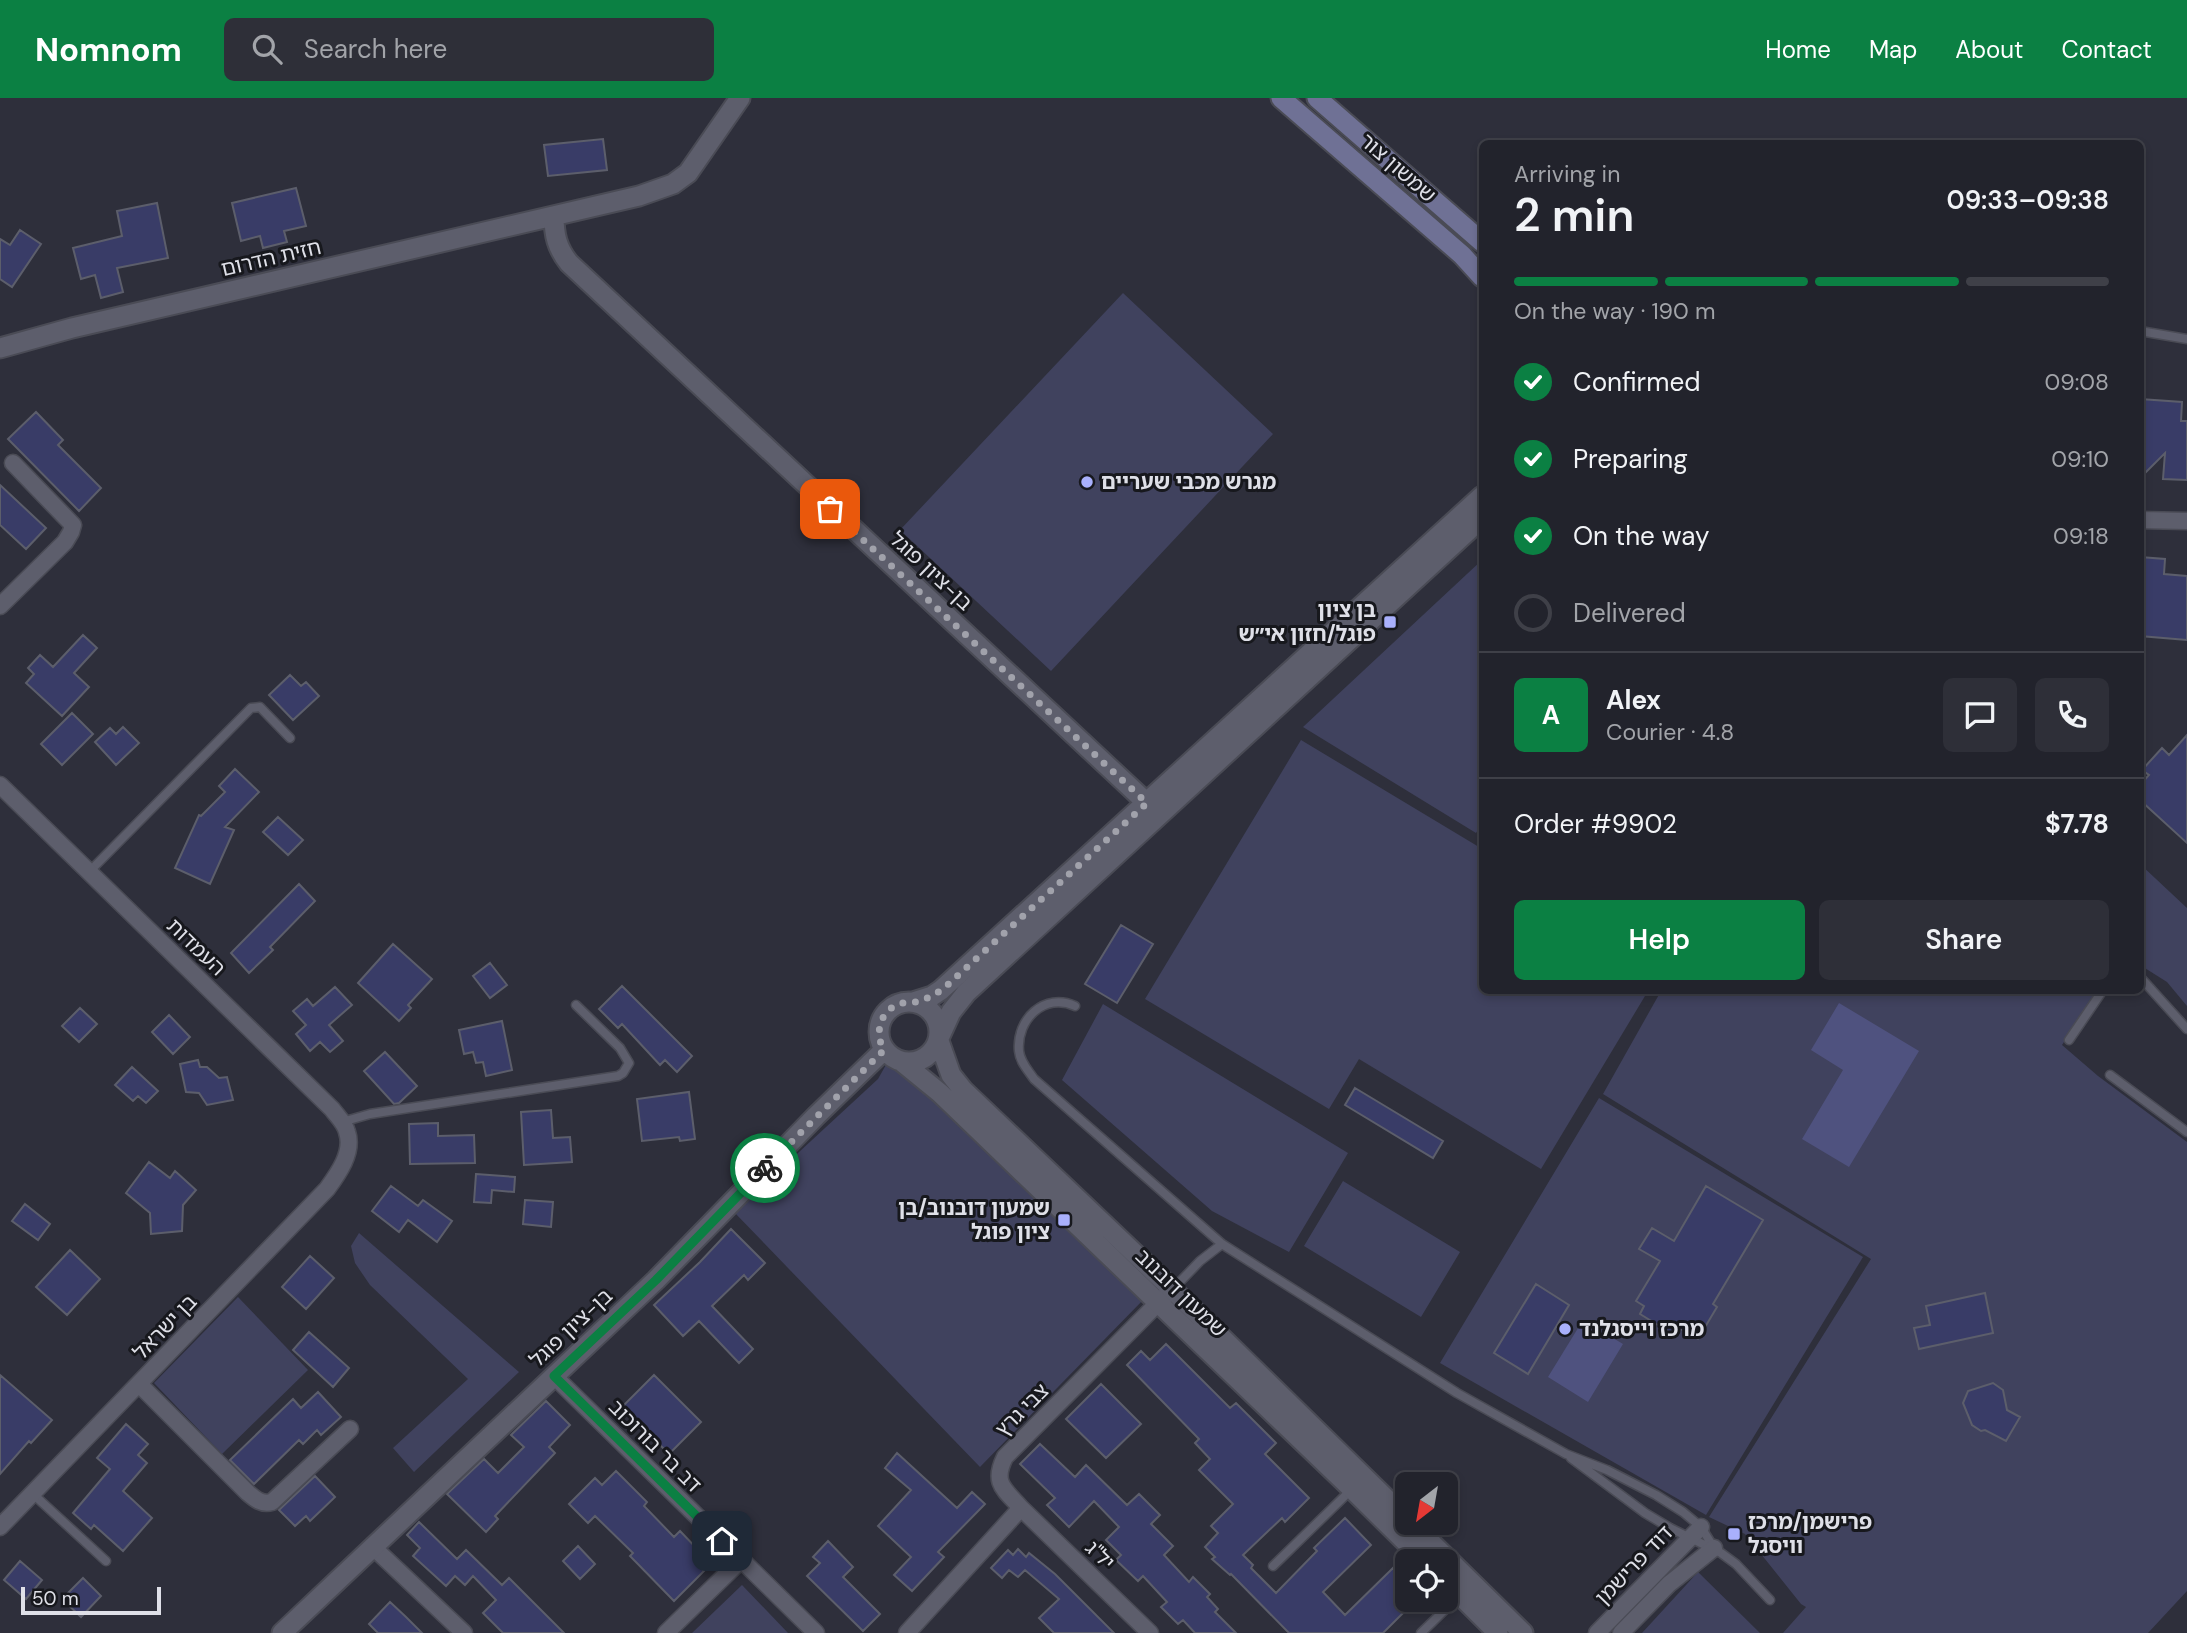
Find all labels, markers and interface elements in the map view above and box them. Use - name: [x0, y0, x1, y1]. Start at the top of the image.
- search box: [224, 18, 714, 81]
- text: Nomnom: [35, 28, 182, 71]
- icon: search: [248, 30, 286, 68]
- text: Search here: [304, 32, 447, 66]
- text: Home: [1765, 34, 1831, 65]
- text: Map: [1869, 34, 1917, 65]
- text: About: [1955, 34, 2024, 65]
- text: Contact: [2062, 34, 2152, 65]
- street label: שמשון צור: [1354, 127, 1442, 209]
- text: Arriving in: [1514, 159, 1620, 189]
- text: 09:33–09:38: [1946, 183, 2109, 217]
- text: 2 min: [1514, 185, 1634, 245]
- street label: חזית הדרום: [218, 233, 324, 283]
- text: On the way · 190 m: [1514, 296, 1715, 326]
- icon: check: [1514, 363, 1552, 401]
- text: Confirmed: [1573, 365, 1700, 399]
- text: 09:08: [2044, 367, 2109, 397]
- icon: check: [1514, 440, 1552, 478]
- text: Preparing: [1573, 442, 1688, 476]
- text: 09:10: [2051, 444, 2109, 474]
- place label: מגרש מכבי שעריים: [1101, 468, 1276, 496]
- marker: מגרש מכבי שעריים: [1079, 474, 1095, 490]
- pin: [800, 479, 860, 539]
- icon: bag: [811, 490, 849, 528]
- icon: check: [1514, 517, 1552, 555]
- text: On the way: [1573, 519, 1709, 553]
- text: 09:18: [2053, 521, 2109, 551]
- street label: בן-ציון פוגל: [883, 525, 979, 617]
- place label: בן ציון פוגל/חזון אי״ש: [1238, 596, 1376, 648]
- text: Delivered: [1573, 596, 1686, 630]
- marker: בן ציון פוגל/חזון אי״ש: [1382, 614, 1398, 630]
- button: chat: [1943, 678, 2017, 752]
- button: phone: [2035, 678, 2109, 752]
- text: Alex: [1606, 683, 1661, 717]
- text: A: [1542, 698, 1560, 732]
- text: Courier · 4.8: [1606, 717, 1734, 747]
- text: Order #9902: [1514, 807, 1677, 841]
- text: $7.78: [2045, 807, 2109, 841]
- button: Help: [1514, 900, 1805, 980]
- button: Share: [1819, 900, 2109, 980]
- street label: העמדות: [161, 912, 231, 982]
- courier: [730, 1133, 800, 1203]
- icon: bike: [746, 1149, 784, 1187]
- place label: שמעון דובנוב/בן ציון פוגל: [898, 1194, 1050, 1246]
- marker: שמעון דובנוב/בן ציון פוגל: [1056, 1212, 1072, 1228]
- street label: שמעון דובנוב: [1129, 1243, 1233, 1343]
- street label: בן-ציון פוגל: [523, 1282, 619, 1374]
- street label: בן ישראל: [127, 1288, 203, 1366]
- place label: מרכז וייסגלנד: [1579, 1315, 1705, 1343]
- marker: מרכז וייסגלנד: [1557, 1321, 1573, 1337]
- street label: צבי גרץ: [989, 1377, 1055, 1443]
- street label: דב בר בורוכוב: [602, 1393, 708, 1499]
- north arrow: [1395, 1472, 1458, 1535]
- map controls: [1395, 1472, 1458, 1612]
- place label: פרישמן/מרכז וויסגל: [1748, 1508, 1872, 1560]
- pin: [692, 1511, 752, 1571]
- street label: דוד פרישמן: [1589, 1519, 1679, 1611]
- icon: home: [703, 1522, 741, 1560]
- marker: פרישמן/מרכז וויסגל: [1726, 1526, 1742, 1542]
- street label: יל"ג: [1079, 1534, 1121, 1576]
- button: locate: [1395, 1549, 1458, 1612]
- scale bar: [21, 1584, 161, 1616]
- text: 50 m: [32, 1586, 79, 1611]

